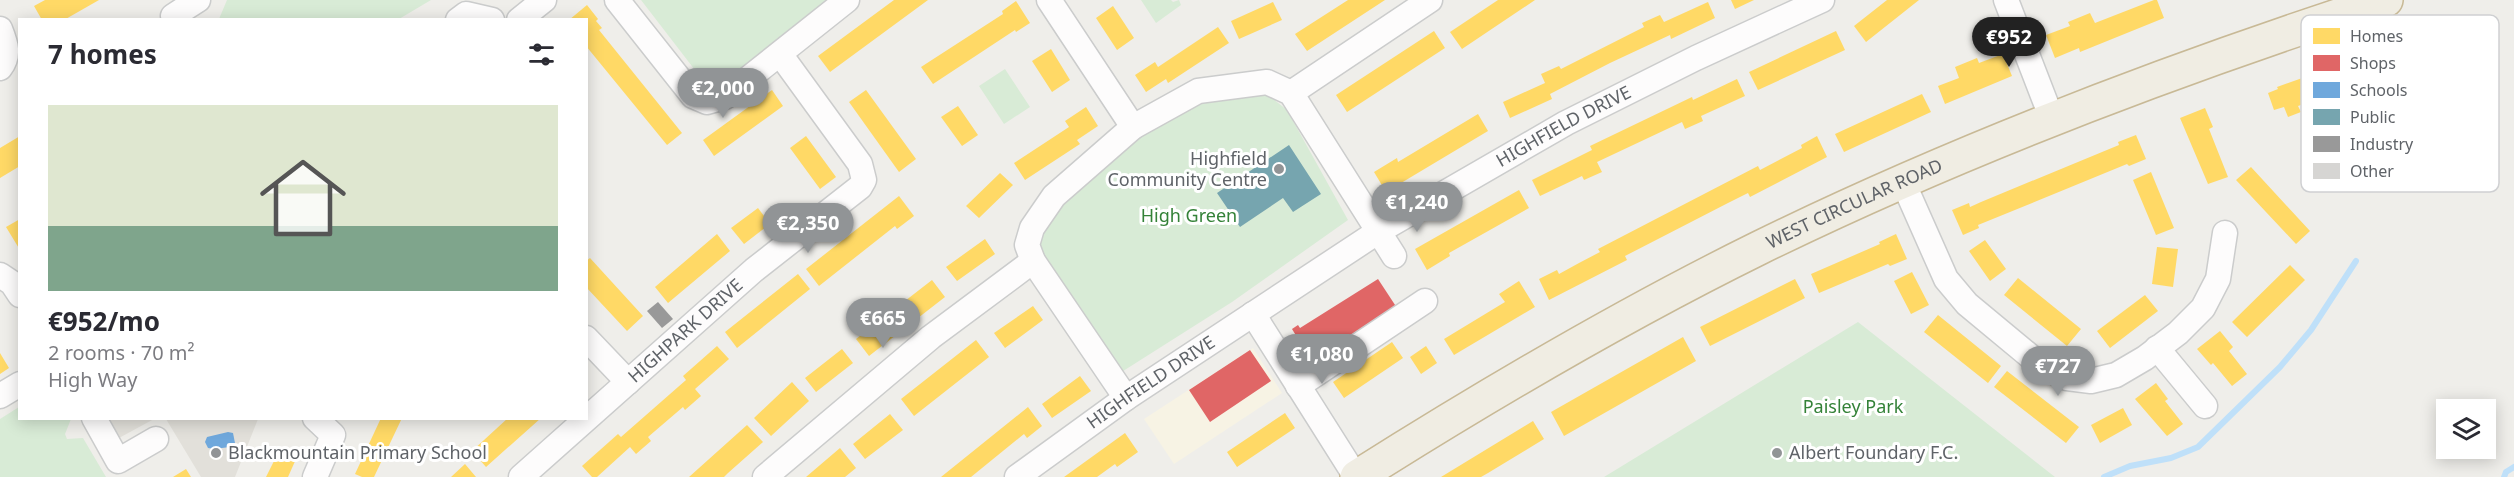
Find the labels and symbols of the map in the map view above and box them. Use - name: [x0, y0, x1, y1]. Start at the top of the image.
- legend: [2301, 15, 2499, 192]
- pin: €952: [1973, 17, 2045, 68]
- text: Homes: [2350, 25, 2403, 47]
- text: Shops: [2350, 52, 2396, 74]
- pin: €2,000: [674, 68, 772, 119]
- text: Schools: [2350, 79, 2408, 101]
- street label: HIGHFIELD DRIVE: [1491, 80, 1635, 172]
- text: Public: [2350, 106, 2396, 128]
- text: Industry: [2350, 133, 2414, 155]
- place label: Highfield Community Centre: [1107, 146, 1267, 191]
- street label: WEST CIRCULAR ROAD: [1762, 153, 1946, 254]
- text: Other: [2350, 160, 2394, 182]
- marker: Highfield Community Centre: [1272, 162, 1286, 176]
- pin: €1,240: [1368, 182, 1466, 233]
- pin: €2,350: [759, 203, 857, 254]
- park label: High Green: [1141, 203, 1237, 227]
- street label: HIGHPARK DRIVE: [622, 273, 747, 388]
- pin: €665: [847, 298, 919, 349]
- street label: HIGHFIELD DRIVE: [1081, 330, 1219, 434]
- pin: €1,080: [1273, 334, 1371, 385]
- pin: €727: [2022, 346, 2094, 397]
- park label: Paisley Park: [1803, 394, 1904, 418]
- place label: Blackmountain Primary School: [228, 440, 487, 464]
- place label: Albert Foundary F.C.: [1789, 440, 1958, 464]
- marker: Blackmountain Primary School: [209, 446, 223, 460]
- marker: Albert Foundary F.C.: [1770, 446, 1784, 460]

